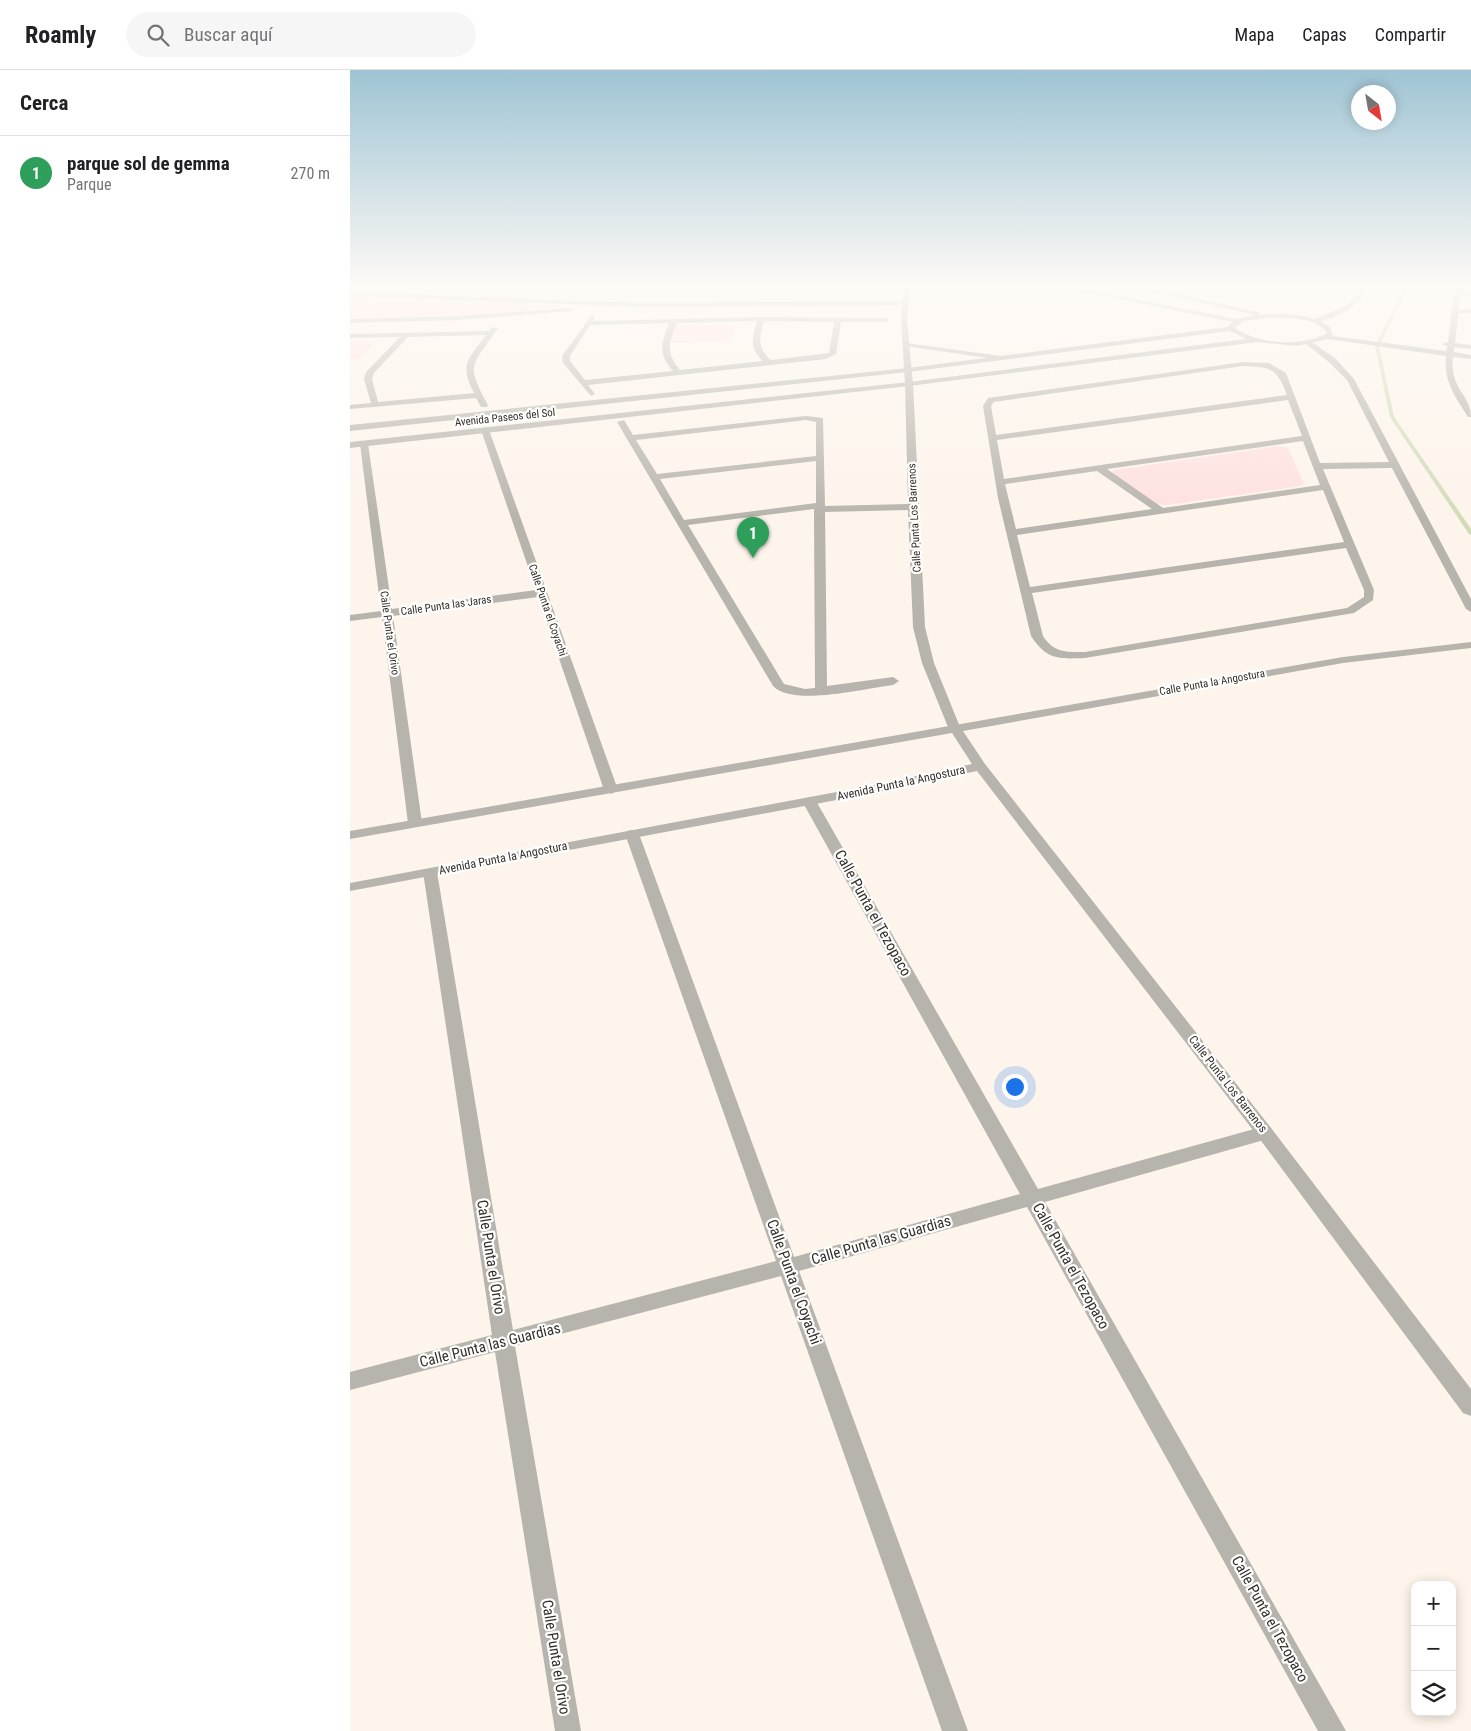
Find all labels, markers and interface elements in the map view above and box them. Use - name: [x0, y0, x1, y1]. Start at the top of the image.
- search box: [126, 12, 476, 57]
- text: Roamly: [25, 21, 96, 49]
- icon: search: [144, 21, 172, 49]
- text: Buscar aquí: [184, 23, 273, 46]
- text: Mapa: [1235, 24, 1274, 45]
- text: Capas: [1302, 24, 1347, 45]
- text: Compartir: [1375, 24, 1446, 45]
- north arrow: [1351, 85, 1396, 130]
- text: Cerca: [20, 91, 68, 115]
- text: parque sol de gemma: [67, 152, 230, 175]
- text: 1: [32, 164, 40, 183]
- text: 270 m: [291, 164, 330, 183]
- text: Parque: [67, 175, 111, 194]
- street label: Avenida Paseos del Sol: [454, 406, 556, 429]
- street label: Calle Punta Los Barrenos: [905, 463, 924, 573]
- pin: 1: [737, 517, 769, 558]
- street label: Calle Punta el Coyachi: [526, 562, 569, 658]
- street label: Calle Punta el Orivo: [377, 590, 402, 676]
- street label: Calle Punta las Jaras: [400, 593, 492, 618]
- street label: Calle Punta la Angostura: [1158, 667, 1266, 698]
- street label: Avenida Punta la Angostura: [836, 763, 967, 803]
- street label: Avenida Punta la Angostura: [438, 839, 569, 877]
- street label: Calle Punta el Tezopaco: [831, 847, 915, 979]
- street label: Calle Punta Los Barrenos: [1186, 1033, 1270, 1135]
- your location: [1002, 1074, 1028, 1100]
- street label: Calle Punta el Orivo: [473, 1198, 509, 1316]
- street label: Calle Punta el Tezopaco: [1029, 1200, 1113, 1332]
- street label: Calle Punta las Guardias: [809, 1211, 953, 1269]
- street label: Calle Punta el Coyachi: [763, 1217, 825, 1347]
- street label: Calle Punta las Guardias: [418, 1319, 562, 1371]
- street label: Calle Punta el Tezopaco: [1228, 1553, 1312, 1685]
- map controls: [1411, 1581, 1456, 1716]
- button: +: [1411, 1581, 1456, 1626]
- street label: Calle Punta el Orivo: [538, 1598, 574, 1716]
- button: −: [1411, 1626, 1456, 1671]
- button: layers: [1411, 1671, 1456, 1716]

